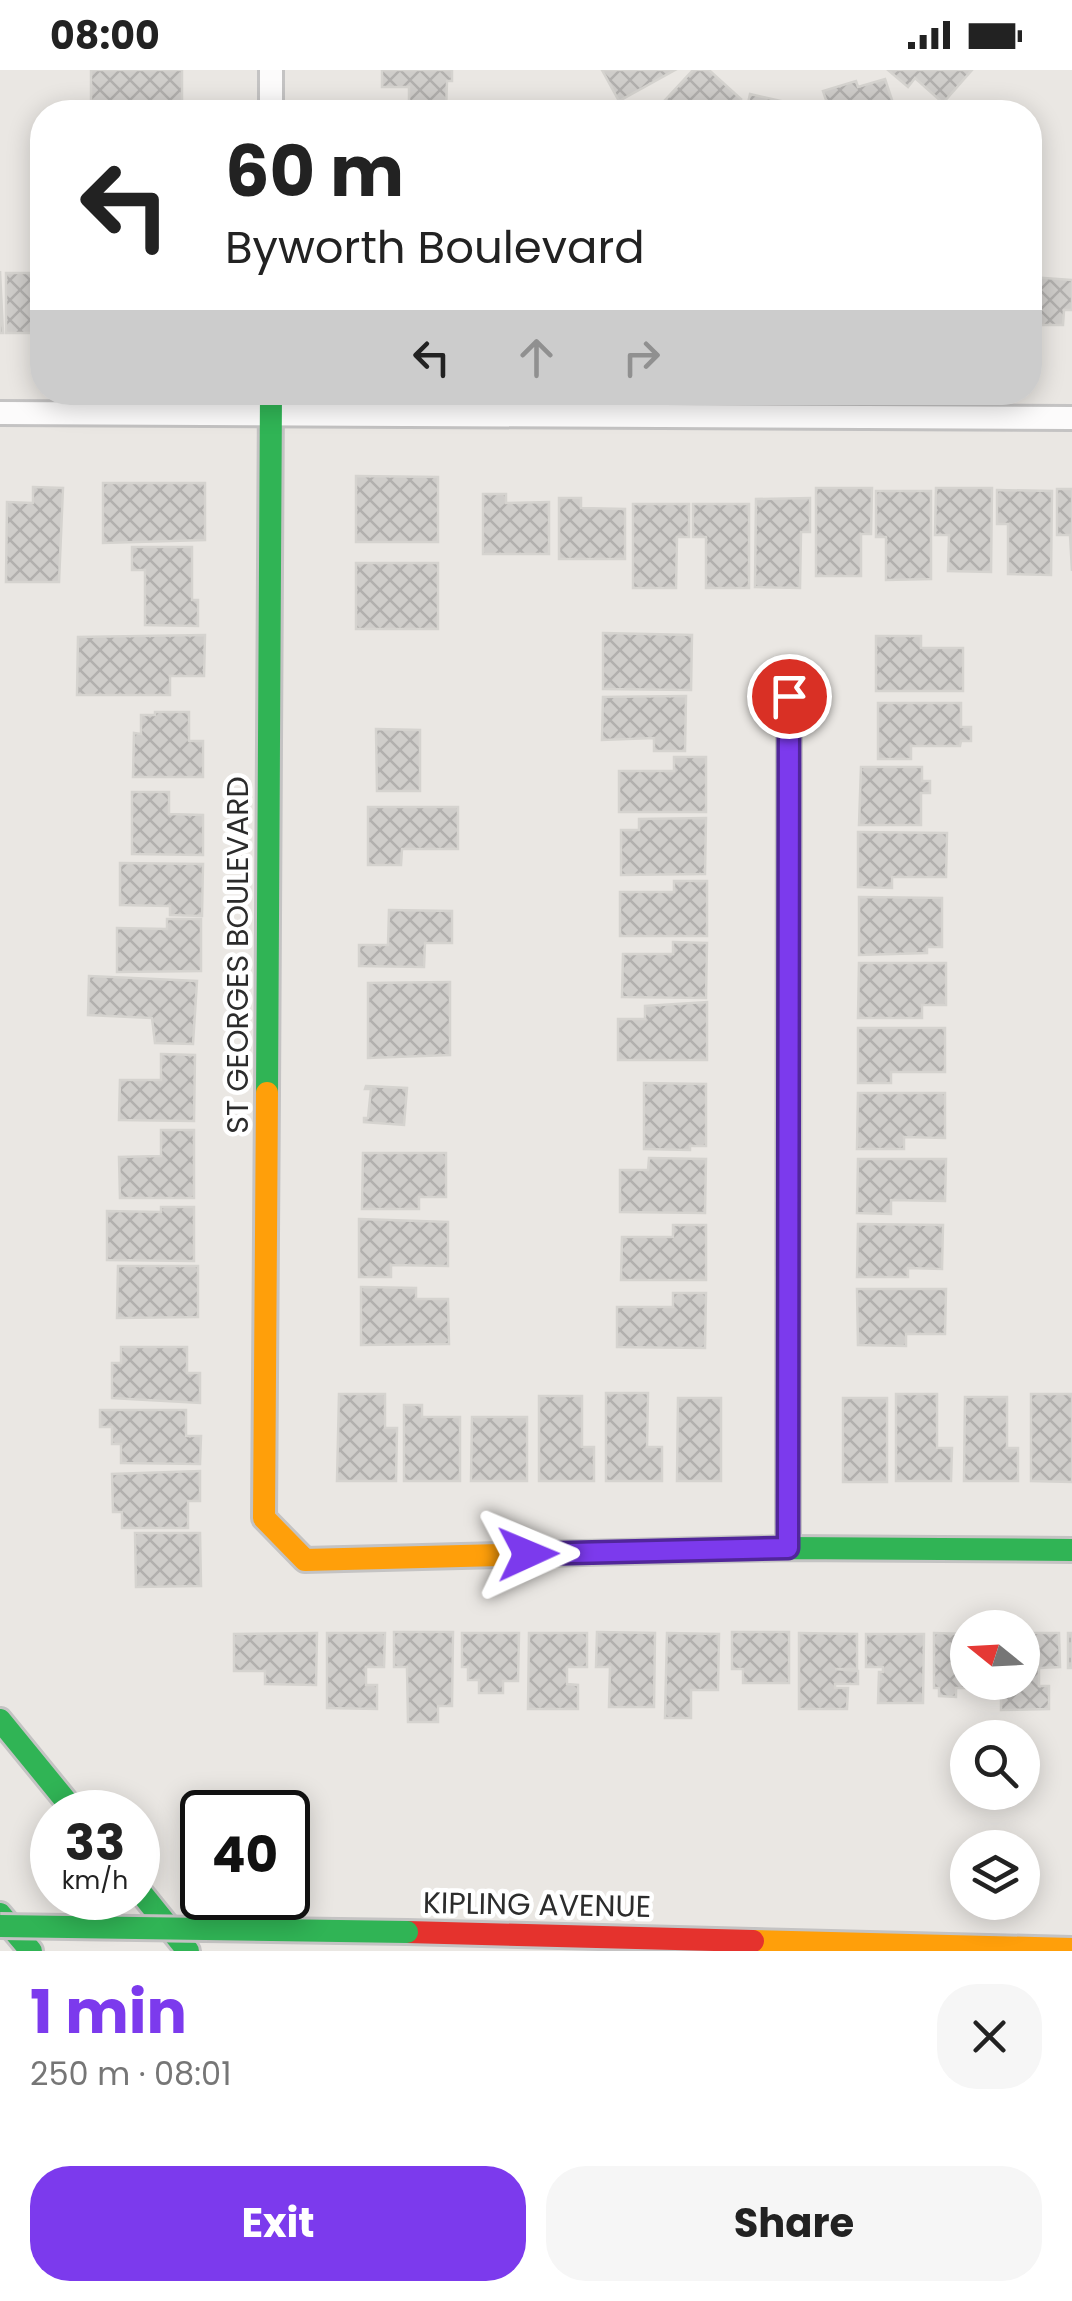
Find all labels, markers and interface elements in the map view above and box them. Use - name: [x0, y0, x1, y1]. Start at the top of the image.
- text: 08:00: [50, 9, 160, 62]
- text: 60 m: [225, 122, 404, 221]
- icon: left: [60, 140, 190, 270]
- text: Byworth Boulevard: [225, 216, 645, 279]
- icon: left: [404, 330, 459, 385]
- icon: ahead: [509, 330, 564, 385]
- icon: right: [614, 330, 669, 385]
- pin: [747, 654, 832, 739]
- icon: arrive: [762, 669, 817, 724]
- street label: ST GEORGES BOULEVARD: [216, 776, 259, 1134]
- position arrow: [476, 1502, 580, 1606]
- north arrow: [950, 1610, 1040, 1700]
- map controls: [950, 1610, 1040, 1920]
- button: search: [950, 1720, 1040, 1810]
- speed limit sign: 40: [180, 1790, 310, 1920]
- text: 33: [65, 1807, 125, 1878]
- button: layers: [950, 1830, 1040, 1920]
- text: km/h: [62, 1863, 128, 1898]
- street label: KIPLING AVENUE: [423, 1881, 651, 1928]
- text: 1 min: [30, 1970, 187, 2054]
- button: close: [937, 1984, 1042, 2089]
- text: 250 m · 08:01: [30, 2051, 231, 2096]
- button: Exit: [30, 2166, 526, 2281]
- button: Share: [546, 2166, 1042, 2281]

